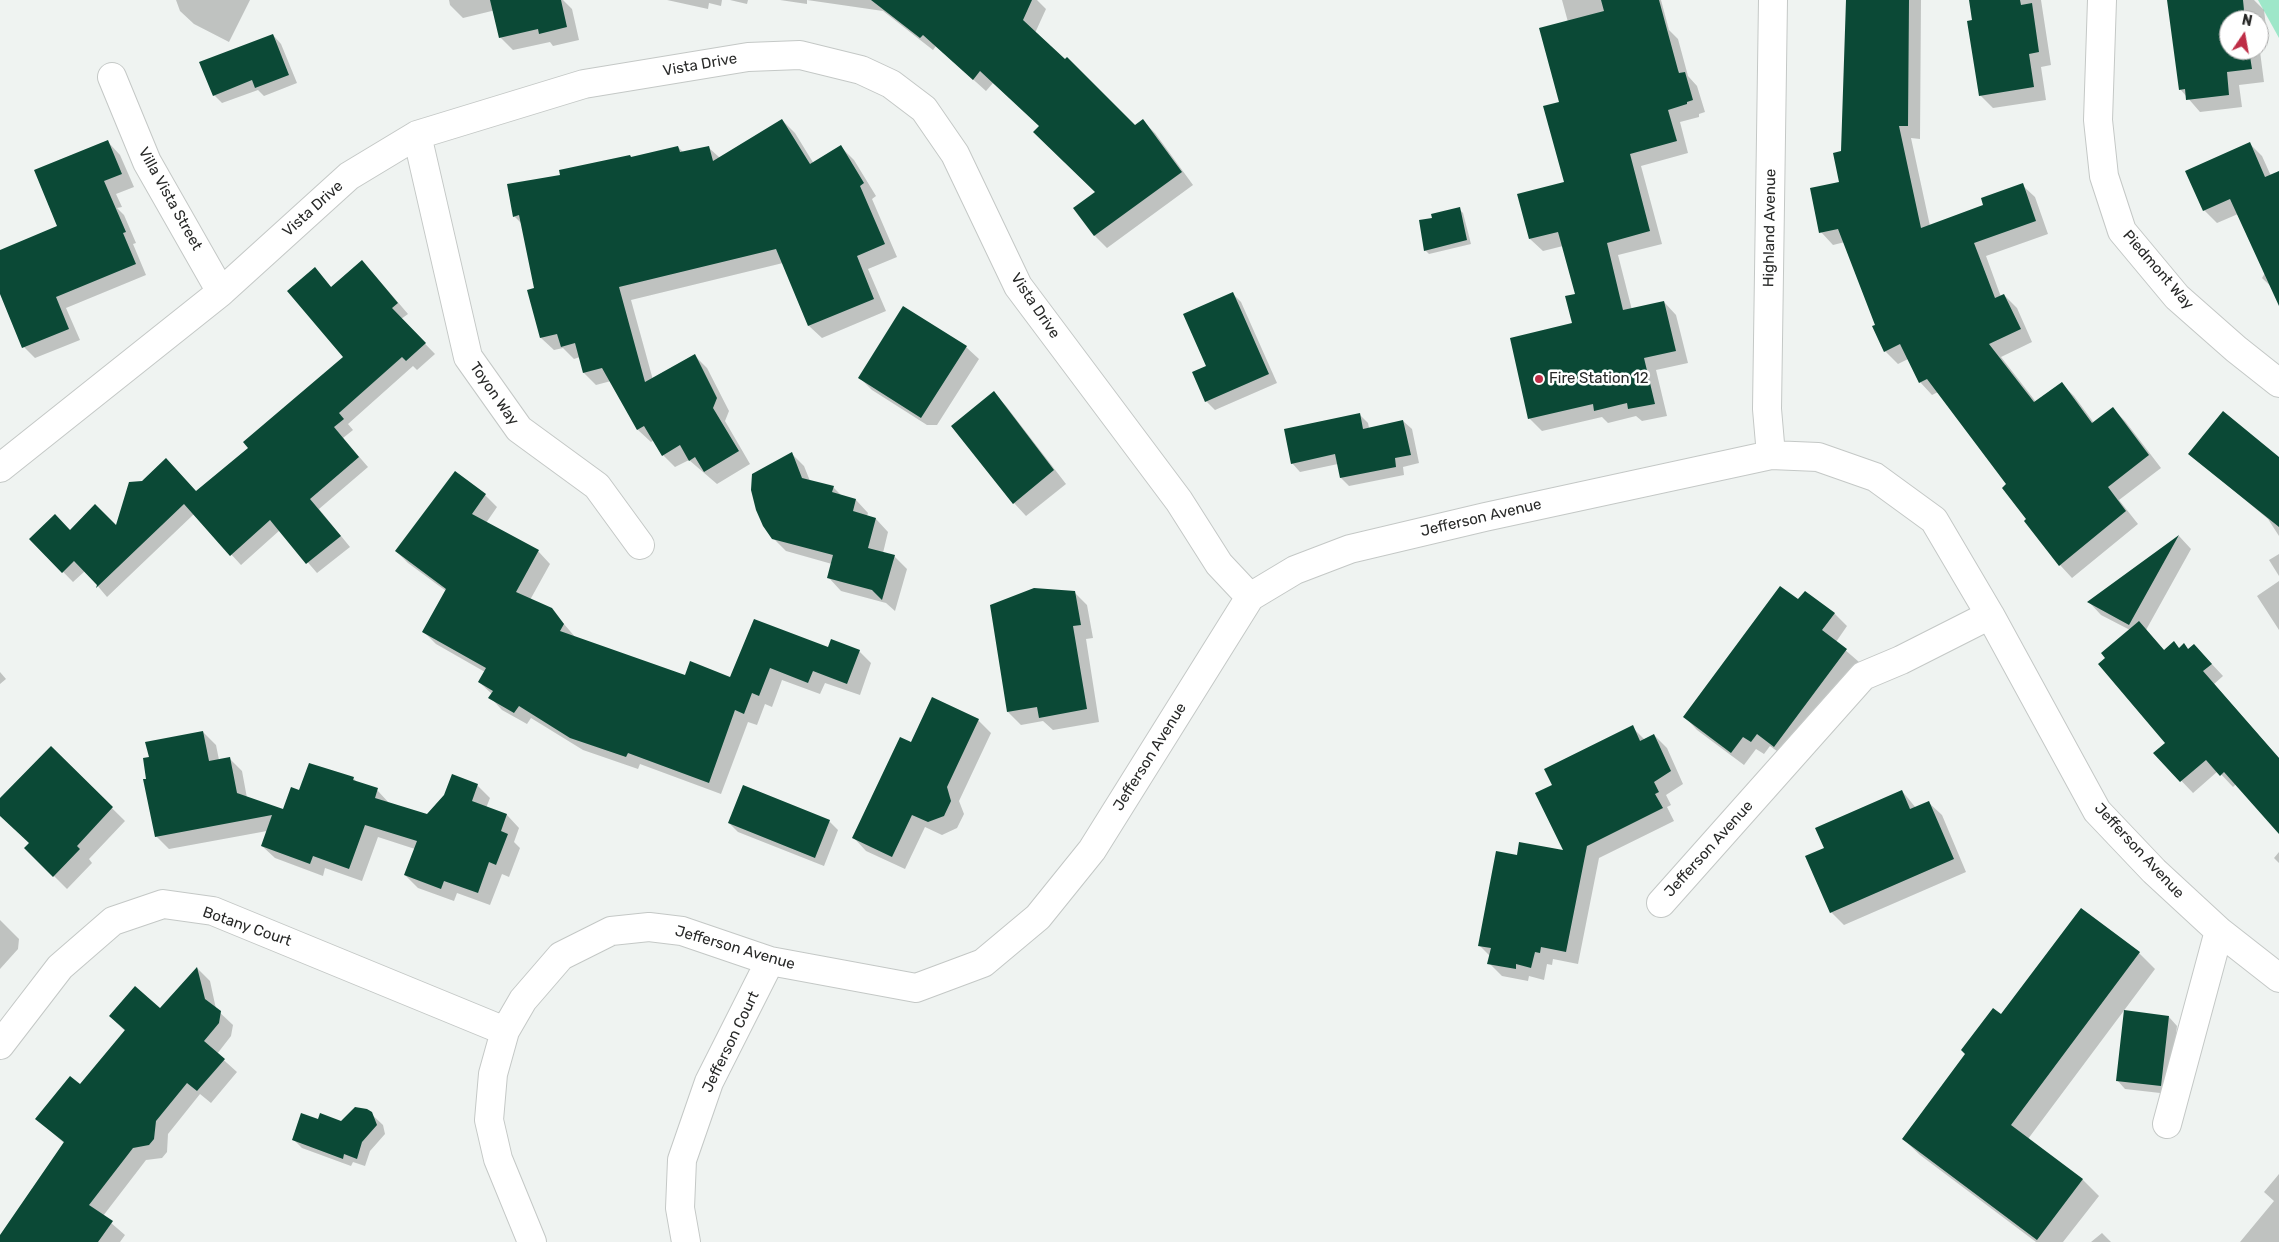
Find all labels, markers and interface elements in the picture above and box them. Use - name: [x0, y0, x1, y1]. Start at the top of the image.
- north arrow: [2219, 10, 2269, 60]
- text: N: [2240, 11, 2254, 30]
- street label: Vista Drive: [662, 50, 738, 80]
- street label: Villa Vista Street: [134, 144, 206, 254]
- street label: Highland Avenue: [1760, 169, 1780, 287]
- street label: Vista Drive: [279, 177, 347, 241]
- street label: Piedmont Way: [2119, 227, 2197, 313]
- street label: Vista Drive: [1007, 270, 1063, 342]
- street label: Toyon Way: [466, 359, 522, 429]
- place label: Fire Station 12: [1549, 370, 1649, 388]
- marker: Fire Station 12: [1533, 373, 1545, 385]
- street label: Jefferson Avenue: [1419, 495, 1543, 541]
- street label: Jefferson Avenue: [1110, 700, 1190, 814]
- street label: Jefferson Avenue: [1661, 797, 1757, 901]
- street label: Jefferson Avenue: [2090, 800, 2188, 902]
- street label: Botany Court: [200, 903, 294, 951]
- street label: Jefferson Avenue: [673, 922, 797, 974]
- street label: Jefferson Court: [699, 988, 763, 1096]

